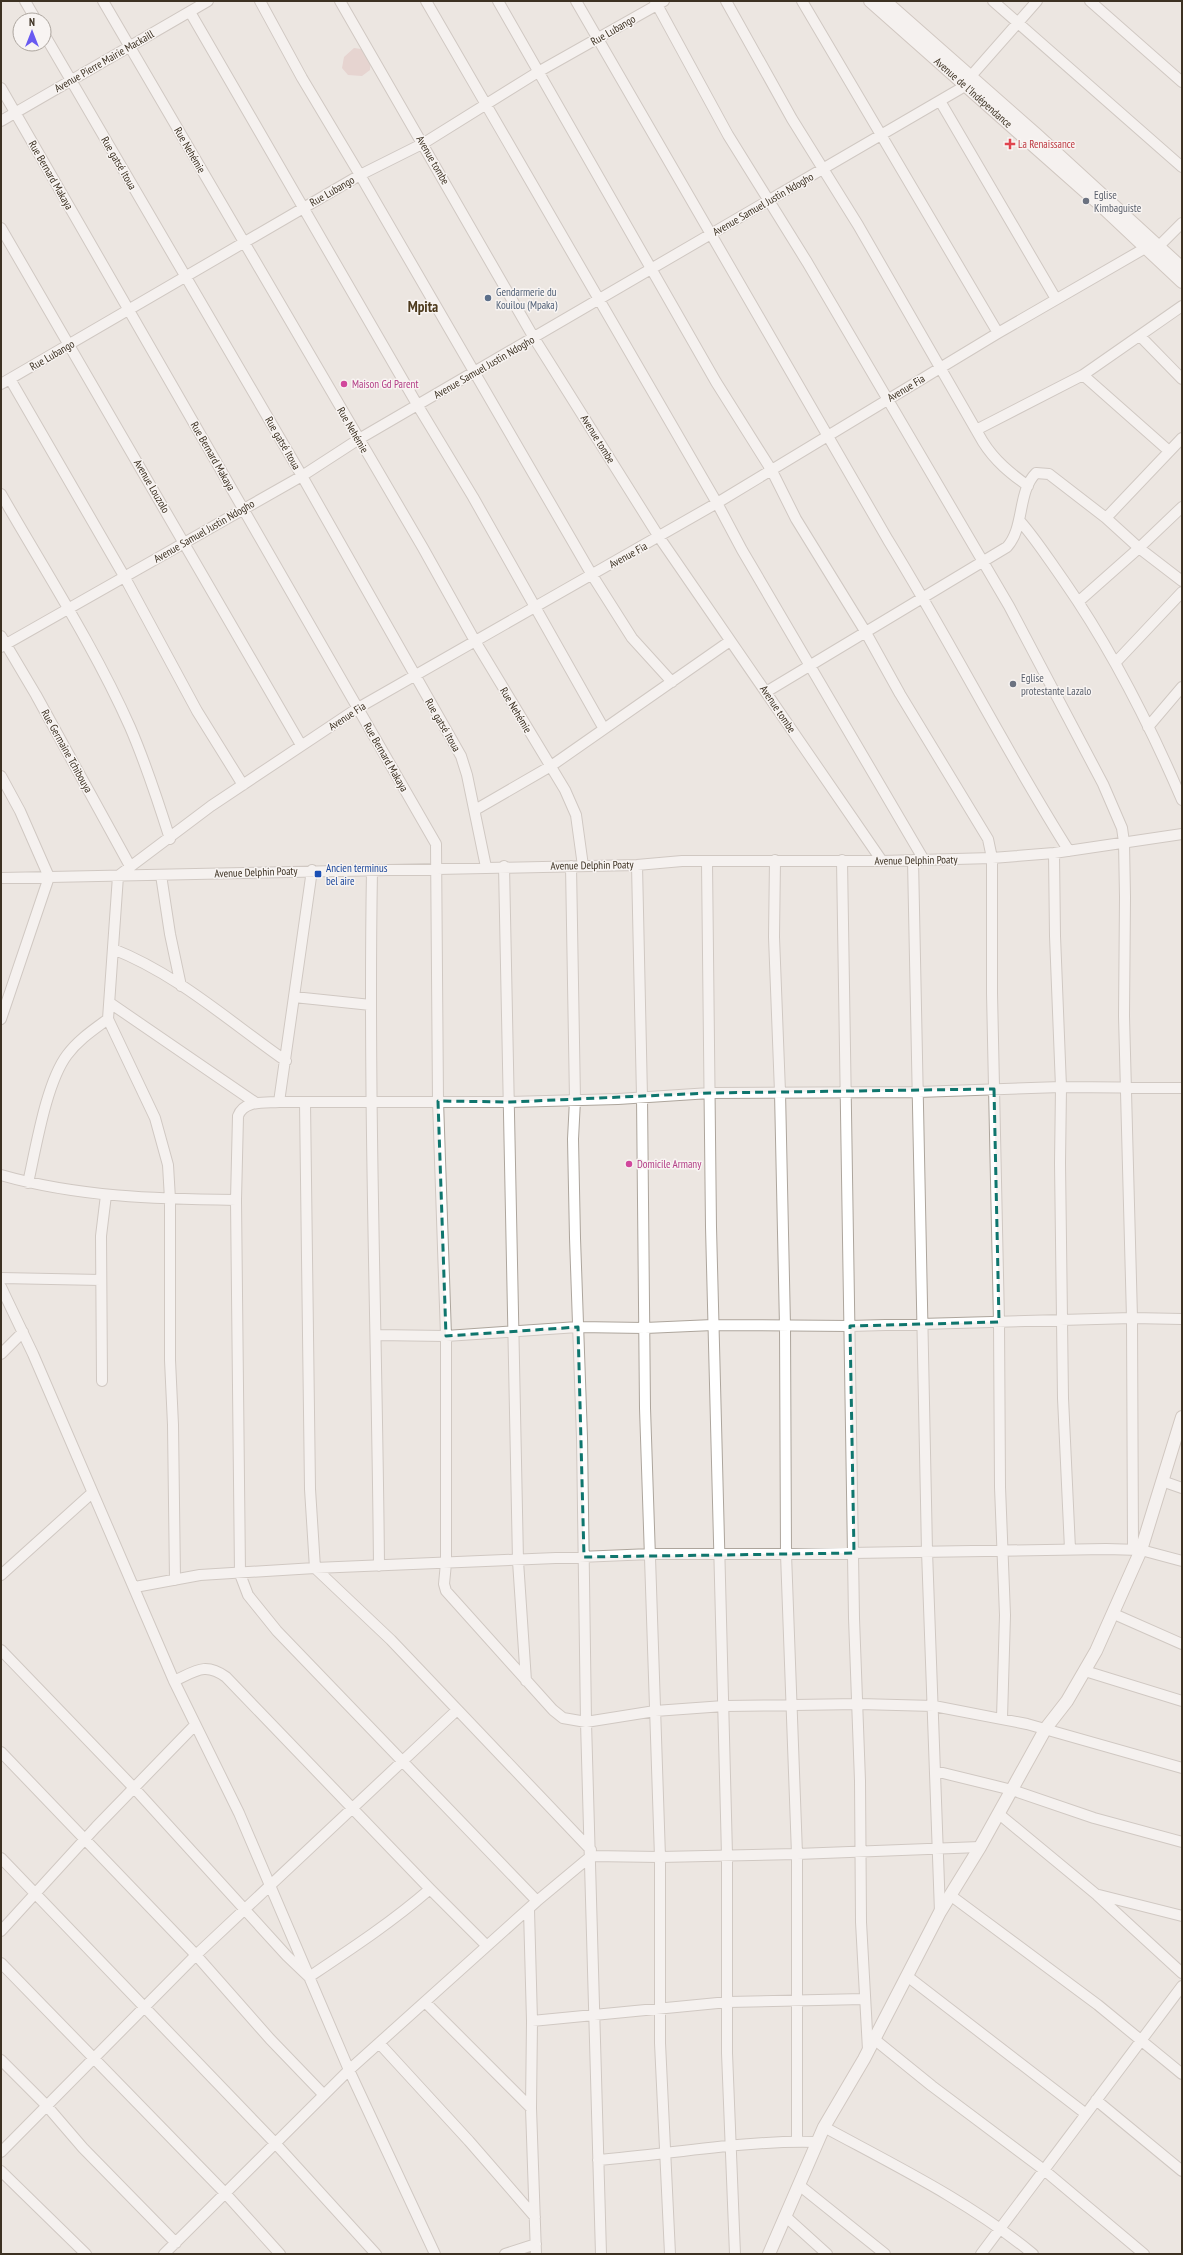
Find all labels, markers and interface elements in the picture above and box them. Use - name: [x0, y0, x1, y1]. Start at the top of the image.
- street label: Rue Lubango: [588, 11, 638, 48]
- north arrow: [12, 12, 52, 52]
- text: N: [29, 15, 35, 29]
- street label: Avenue Pierre Mairie Mackaill: [52, 27, 157, 95]
- street label: Avenue de l'Indépendance: [931, 54, 1016, 131]
- street label: Rue Nehémie: [171, 124, 209, 176]
- street label: Avenue tombe: [413, 133, 453, 187]
- street label: Rue gatsé Itoua: [98, 134, 140, 192]
- place label: La Renaissance: [1018, 137, 1076, 151]
- street label: Rue Bernard Makaya: [26, 138, 76, 212]
- marker: La Renaissance: [1005, 139, 1015, 149]
- street label: Avenue Samuel Justin Ndogho: [710, 169, 816, 239]
- street label: Rue Lubango: [307, 172, 357, 209]
- place label: Eglise Kimbaguiste: [1094, 188, 1142, 215]
- marker: Eglise Kimbaguiste: [1081, 196, 1091, 206]
- place label: Gendarmerie du Kouilou (Mpaka): [496, 285, 558, 312]
- marker: Gendarmerie du Kouilou (Mpaka): [483, 293, 493, 303]
- district label: Mpita: [408, 297, 438, 316]
- street label: Avenue Samuel Justin Ndogho: [431, 332, 537, 402]
- street label: Rue Lubango: [27, 336, 77, 373]
- street label: Avenue Fia: [885, 371, 927, 405]
- place label: Maison Gd Parent: [352, 377, 418, 391]
- marker: Maison Gd Parent: [339, 379, 349, 389]
- street label: Rue Nehémie: [334, 404, 372, 456]
- street label: Avenue tombe: [578, 412, 619, 466]
- street label: Rue gatsé Itoua: [262, 414, 304, 472]
- street label: Rue Bernard Makaya: [188, 419, 238, 493]
- street label: Avenue Louzolo: [131, 457, 173, 516]
- street label: Avenue Samuel Justin Ndogho: [151, 496, 257, 566]
- street label: Avenue Fia: [606, 539, 650, 571]
- place label: Eglise protestante Lazalo: [1021, 671, 1092, 698]
- marker: Eglise protestante Lazalo: [1008, 679, 1018, 689]
- street label: Avenue tombe: [757, 683, 799, 736]
- street label: Rue Nehémie: [497, 685, 535, 736]
- street label: Rue gatsé Itoua: [422, 696, 464, 754]
- street label: Avenue Fia: [326, 699, 368, 733]
- street label: Rue Germaine Tchibouya: [38, 707, 96, 795]
- street label: Rue Bernard Makaya: [361, 720, 411, 794]
- street label: Avenue Delphin Poaty: [874, 852, 959, 868]
- street label: Avenue Delphin Poaty: [550, 857, 635, 873]
- place label: Ancien terminus bel aire: [326, 861, 388, 888]
- street label: Avenue Delphin Poaty: [214, 864, 299, 880]
- marker: Ancien terminus bel aire: [313, 869, 323, 879]
- place label: Domicile Armany: [637, 1157, 702, 1171]
- marker: Domicile Armany: [624, 1159, 634, 1169]

